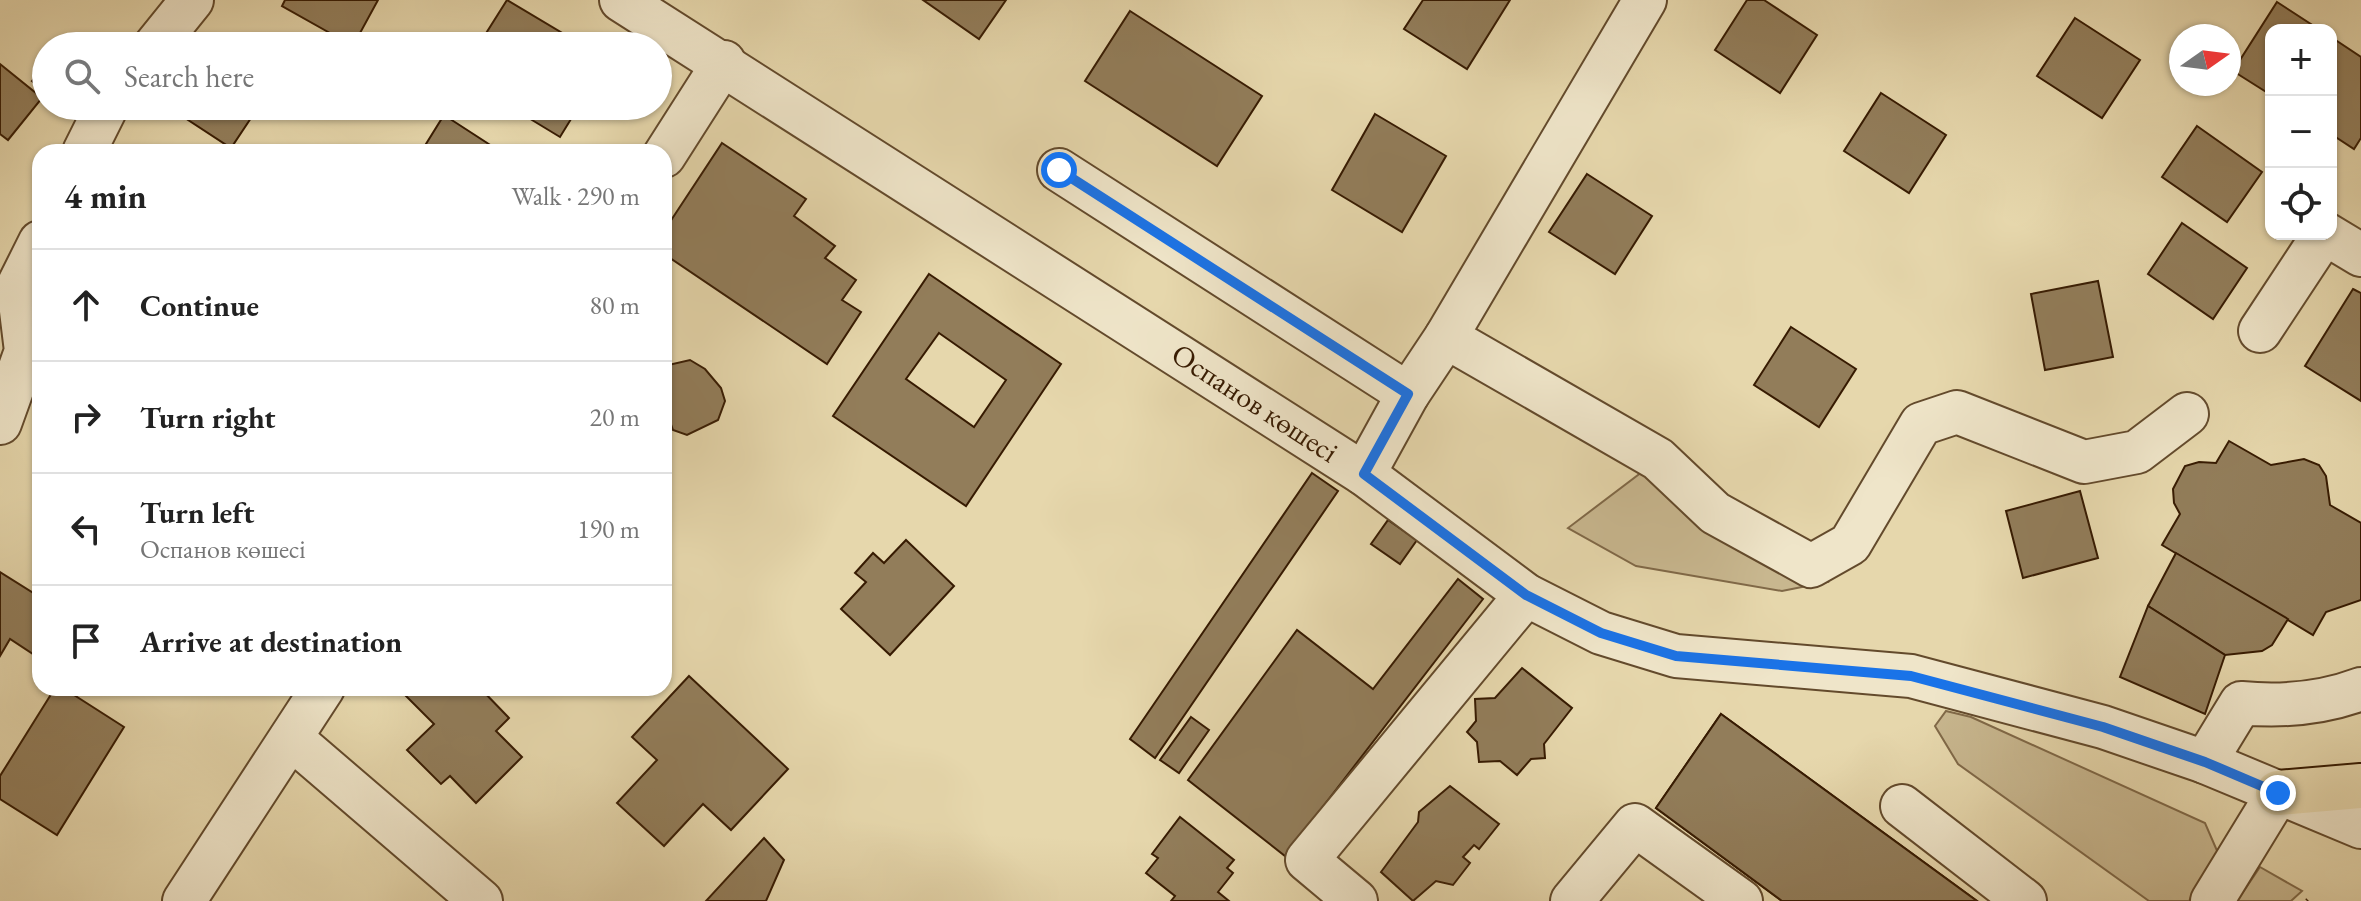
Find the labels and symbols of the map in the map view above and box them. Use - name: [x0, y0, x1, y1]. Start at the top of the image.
- north arrow: [2169, 24, 2241, 96]
- route start: [1041, 152, 1077, 188]
- street label: Оспанов көшесі: [1164, 334, 1346, 471]
- route end: [2260, 775, 2296, 811]

